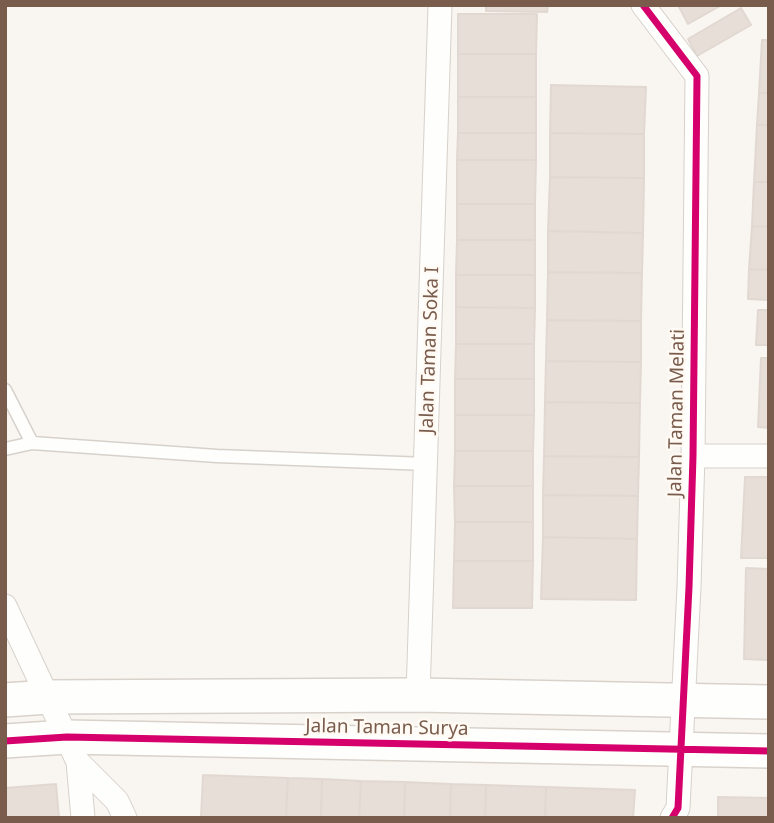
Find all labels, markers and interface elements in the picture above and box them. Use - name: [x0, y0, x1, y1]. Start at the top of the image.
- street label: Jalan Taman Soka I: [416, 266, 444, 434]
- street label: Jalan Taman Melati: [664, 329, 690, 497]
- street label: Jalan Taman Surya: [305, 715, 469, 741]

